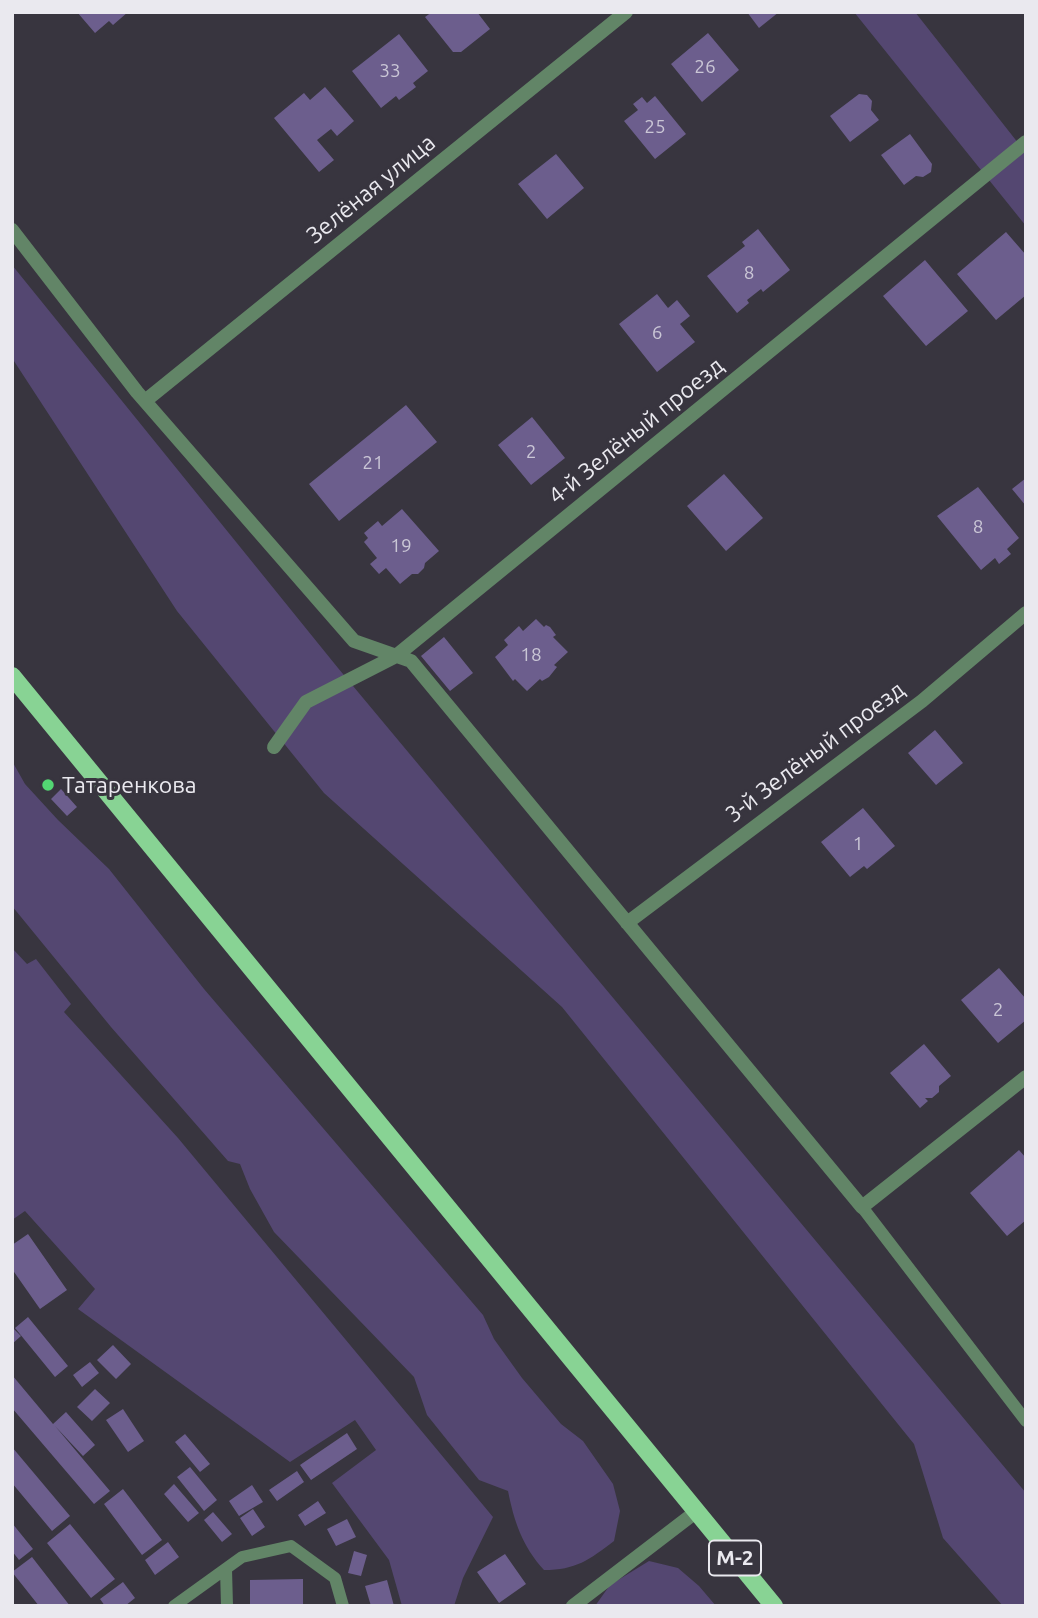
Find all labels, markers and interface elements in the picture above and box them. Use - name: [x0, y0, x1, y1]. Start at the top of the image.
- house number: 26: [694, 56, 716, 78]
- house number: 33: [379, 60, 401, 82]
- house number: 25: [644, 116, 666, 138]
- street label: Зелёная улица: [301, 129, 441, 249]
- house number: 8: [744, 262, 754, 284]
- house number: 6: [652, 322, 662, 344]
- street label: 4-й Зелёный проезд: [543, 352, 729, 510]
- house number: 2: [526, 441, 536, 463]
- house number: 21: [362, 452, 384, 474]
- house number: 8: [973, 516, 983, 538]
- house number: 19: [390, 535, 412, 557]
- house number: 18: [520, 644, 542, 666]
- street label: 3-й Зелёный проезд: [720, 676, 910, 828]
- place label: Татаренкова: [62, 771, 197, 799]
- marker: Татаренкова: [40, 777, 56, 793]
- house number: 1: [853, 833, 863, 855]
- house number: 2: [993, 999, 1003, 1021]
- road number: М-2: [709, 1540, 761, 1576]

